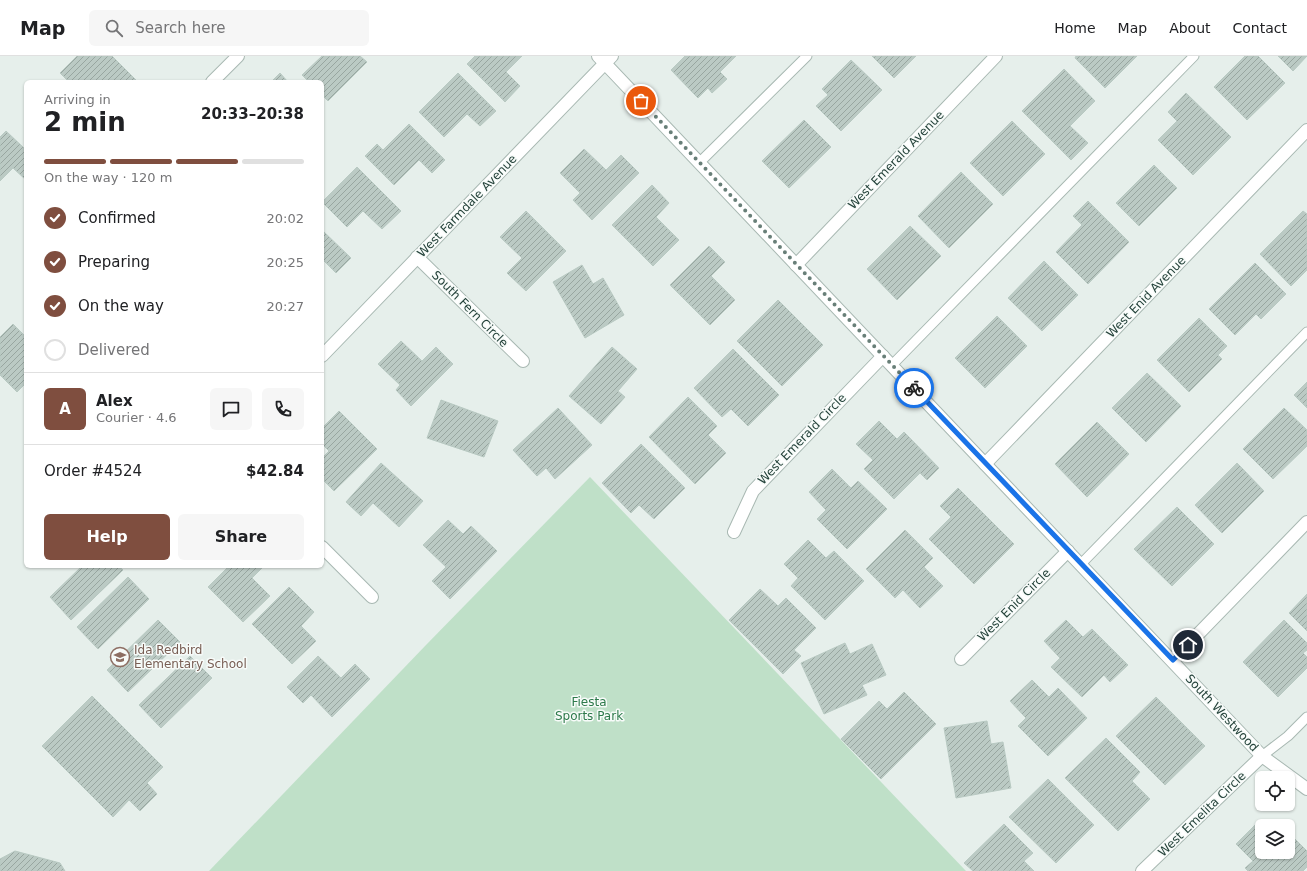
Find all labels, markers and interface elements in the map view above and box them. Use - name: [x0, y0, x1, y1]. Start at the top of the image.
- search box: [89, 10, 369, 46]
- text: Map: [20, 17, 65, 39]
- icon: search: [103, 17, 125, 39]
- text: Search here: [135, 19, 225, 37]
- text: Home: [1054, 20, 1096, 36]
- text: Map: [1118, 20, 1147, 36]
- text: About: [1169, 20, 1211, 36]
- text: Contact: [1233, 20, 1287, 36]
- pin: [624, 84, 658, 118]
- icon: bag: [630, 90, 652, 112]
- text: Arriving in: [44, 92, 111, 107]
- text: 20:33–20:38: [201, 105, 304, 123]
- text: 2 min: [44, 107, 126, 137]
- street label: West Emerald Avenue: [845, 108, 947, 212]
- street label: West Farmdale Avenue: [414, 152, 520, 260]
- text: On the way · 120 m: [44, 170, 172, 185]
- icon: check: [44, 207, 66, 229]
- text: Confirmed: [78, 209, 156, 227]
- text: 20:02: [267, 211, 304, 226]
- icon: check: [44, 251, 66, 273]
- text: Preparing: [78, 253, 150, 271]
- street label: West Enid Avenue: [1104, 253, 1188, 341]
- text: 20:25: [267, 255, 304, 270]
- street label: South Fern Circle: [429, 268, 511, 350]
- icon: check: [44, 295, 66, 317]
- text: On the way: [78, 297, 164, 315]
- text: 20:27: [267, 299, 304, 314]
- text: Delivered: [78, 341, 150, 359]
- courier: [894, 368, 934, 408]
- icon: bike: [903, 377, 925, 399]
- button: chat: [210, 388, 252, 430]
- button: phone: [262, 388, 304, 430]
- street label: West Emerald Circle: [755, 391, 849, 487]
- text: Alex: [96, 392, 133, 410]
- text: A: [59, 400, 71, 418]
- text: Courier · 4.6: [96, 410, 177, 425]
- text: Order #4524: [44, 462, 142, 480]
- text: $42.84: [246, 462, 304, 480]
- button: Help: [44, 514, 170, 560]
- button: Share: [178, 514, 304, 560]
- street label: West Enid Circle: [975, 566, 1053, 644]
- pin: [1171, 628, 1205, 662]
- icon: home: [1177, 634, 1199, 656]
- place label: Ida Redbird Elementary School: [134, 643, 247, 671]
- school or university icon: Ida Redbird Elementary School: [109, 646, 131, 668]
- street label: South Westwood: [1183, 672, 1261, 754]
- park label: Fiesta Sports Park: [555, 695, 623, 723]
- street label: West Emelita Circle: [1155, 769, 1249, 859]
- map controls: [1255, 771, 1295, 859]
- button: locate: [1255, 771, 1295, 811]
- button: layers: [1255, 819, 1295, 859]

